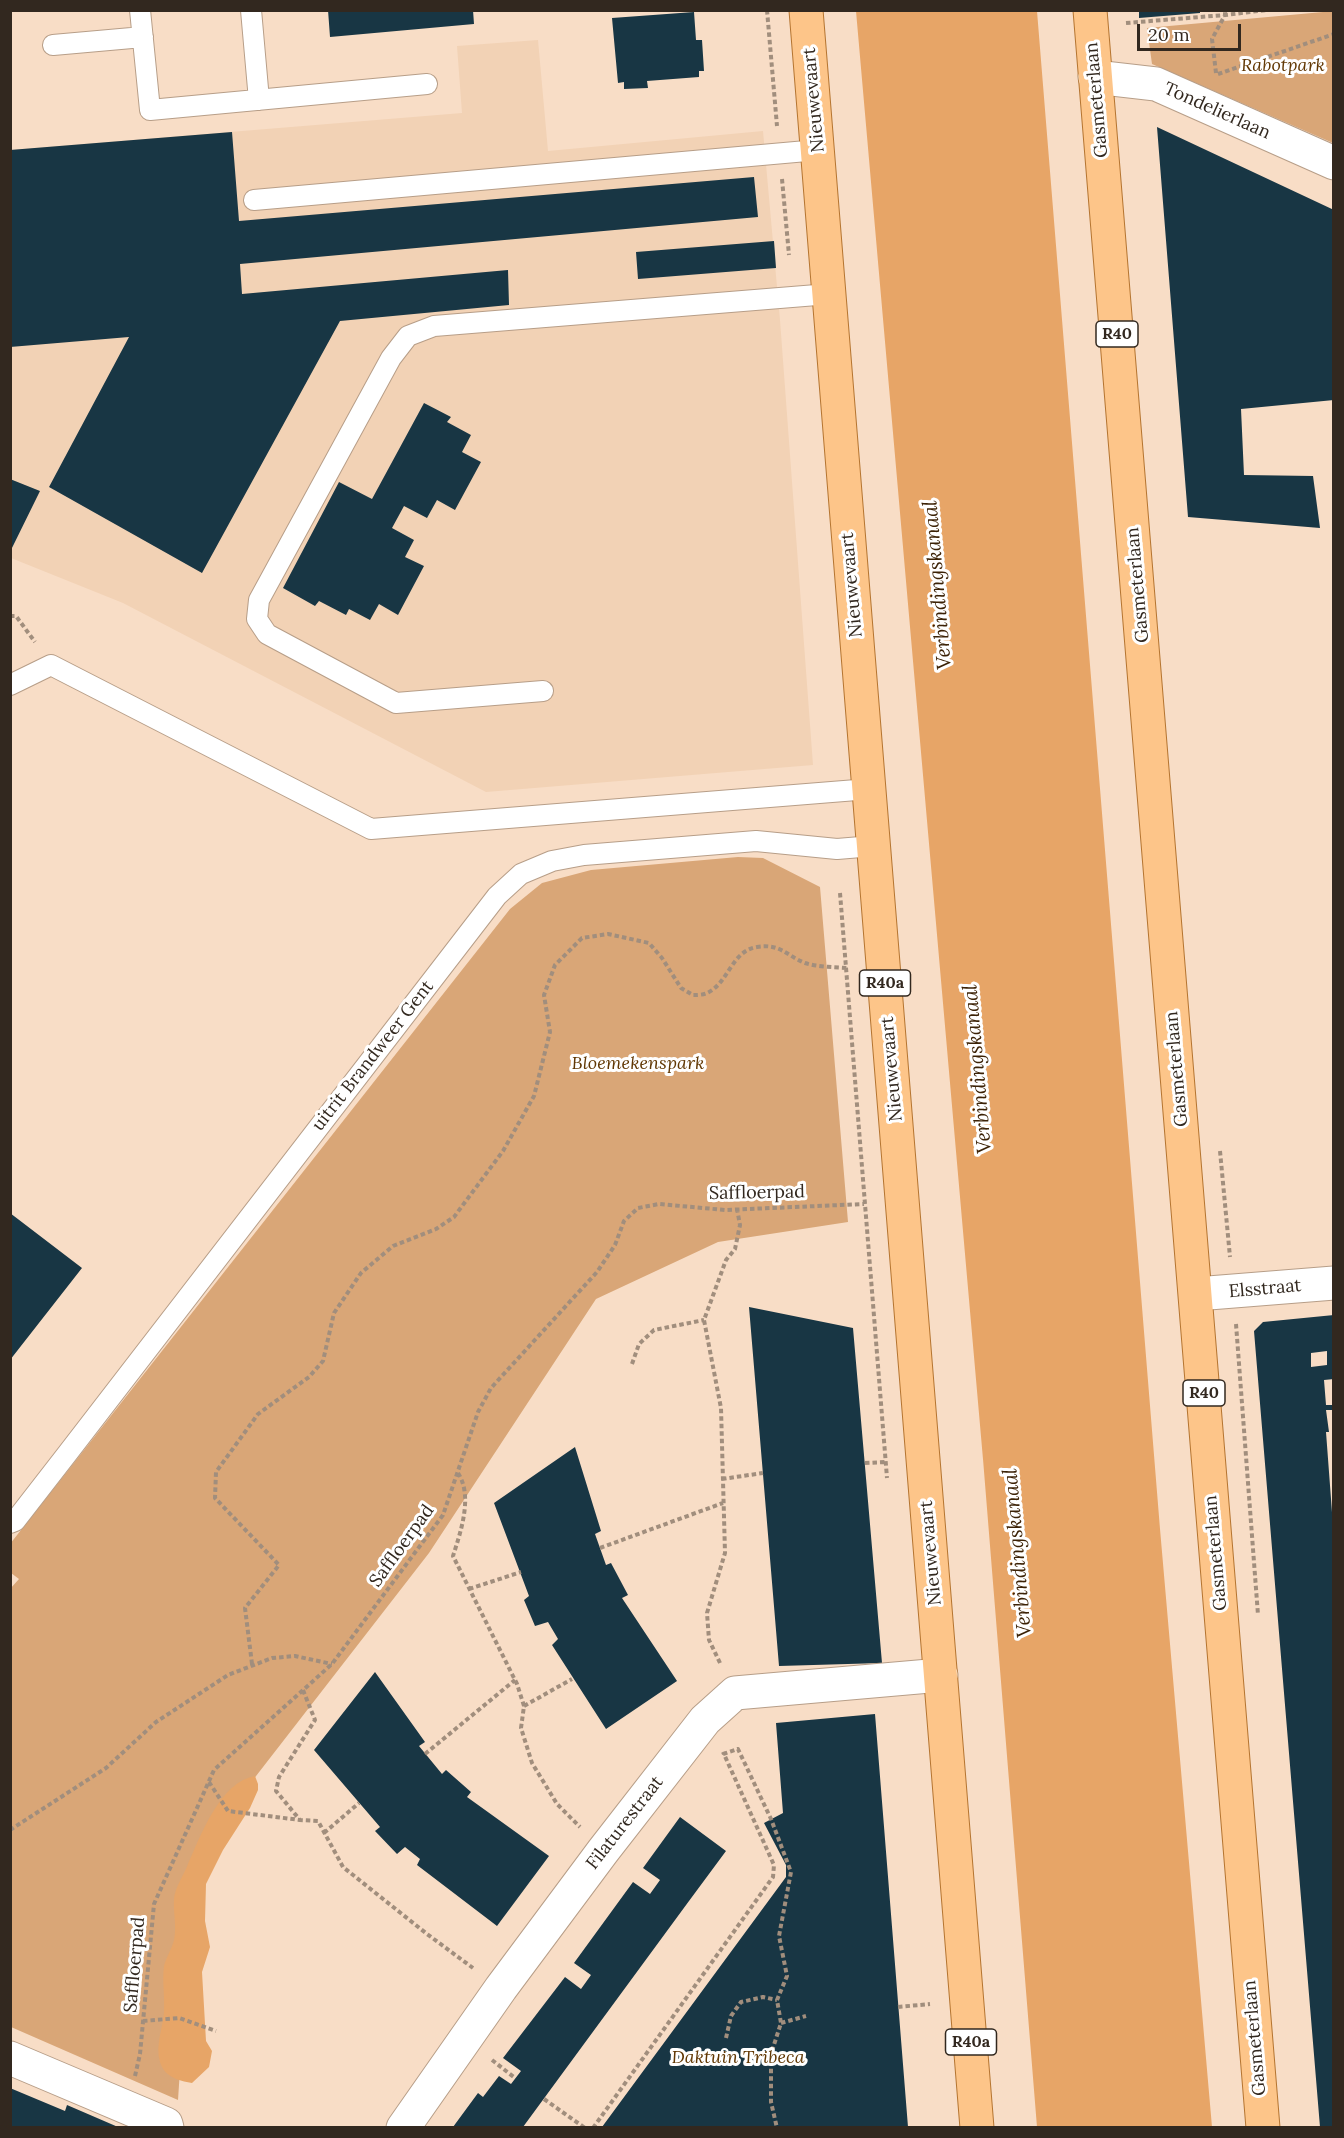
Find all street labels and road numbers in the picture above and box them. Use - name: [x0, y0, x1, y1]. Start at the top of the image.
- street label: Gasmeterlaan: [1081, 41, 1113, 159]
- street label: Nieuwevaart: [799, 47, 829, 153]
- street label: Tondelierlaan: [1160, 78, 1274, 144]
- road number: R40: [1096, 321, 1138, 347]
- street label: Gasmeterlaan: [1122, 526, 1154, 644]
- street label: Nieuwevaart: [837, 532, 867, 638]
- road number: R40a: [860, 970, 910, 996]
- street label: uitrit Brandweer Gent: [308, 977, 438, 1135]
- street label: Gasmeterlaan: [1161, 1010, 1193, 1128]
- street label: Nieuwevaart: [877, 1016, 907, 1122]
- street label: Saffloerpad: [709, 1181, 805, 1205]
- street label: Elsstraat: [1228, 1275, 1302, 1303]
- road number: R40: [1183, 1380, 1225, 1406]
- street label: Gasmeterlaan: [1200, 1494, 1232, 1612]
- street label: Nieuwevaart: [916, 1500, 946, 1606]
- street label: Saffloerpad: [365, 1501, 439, 1591]
- street label: Filaturestraat: [582, 1772, 668, 1874]
- street label: Saffloerpad: [120, 1916, 150, 2014]
- street label: Gasmeterlaan: [1239, 1979, 1271, 2097]
- road number: R40a: [946, 2029, 996, 2055]

